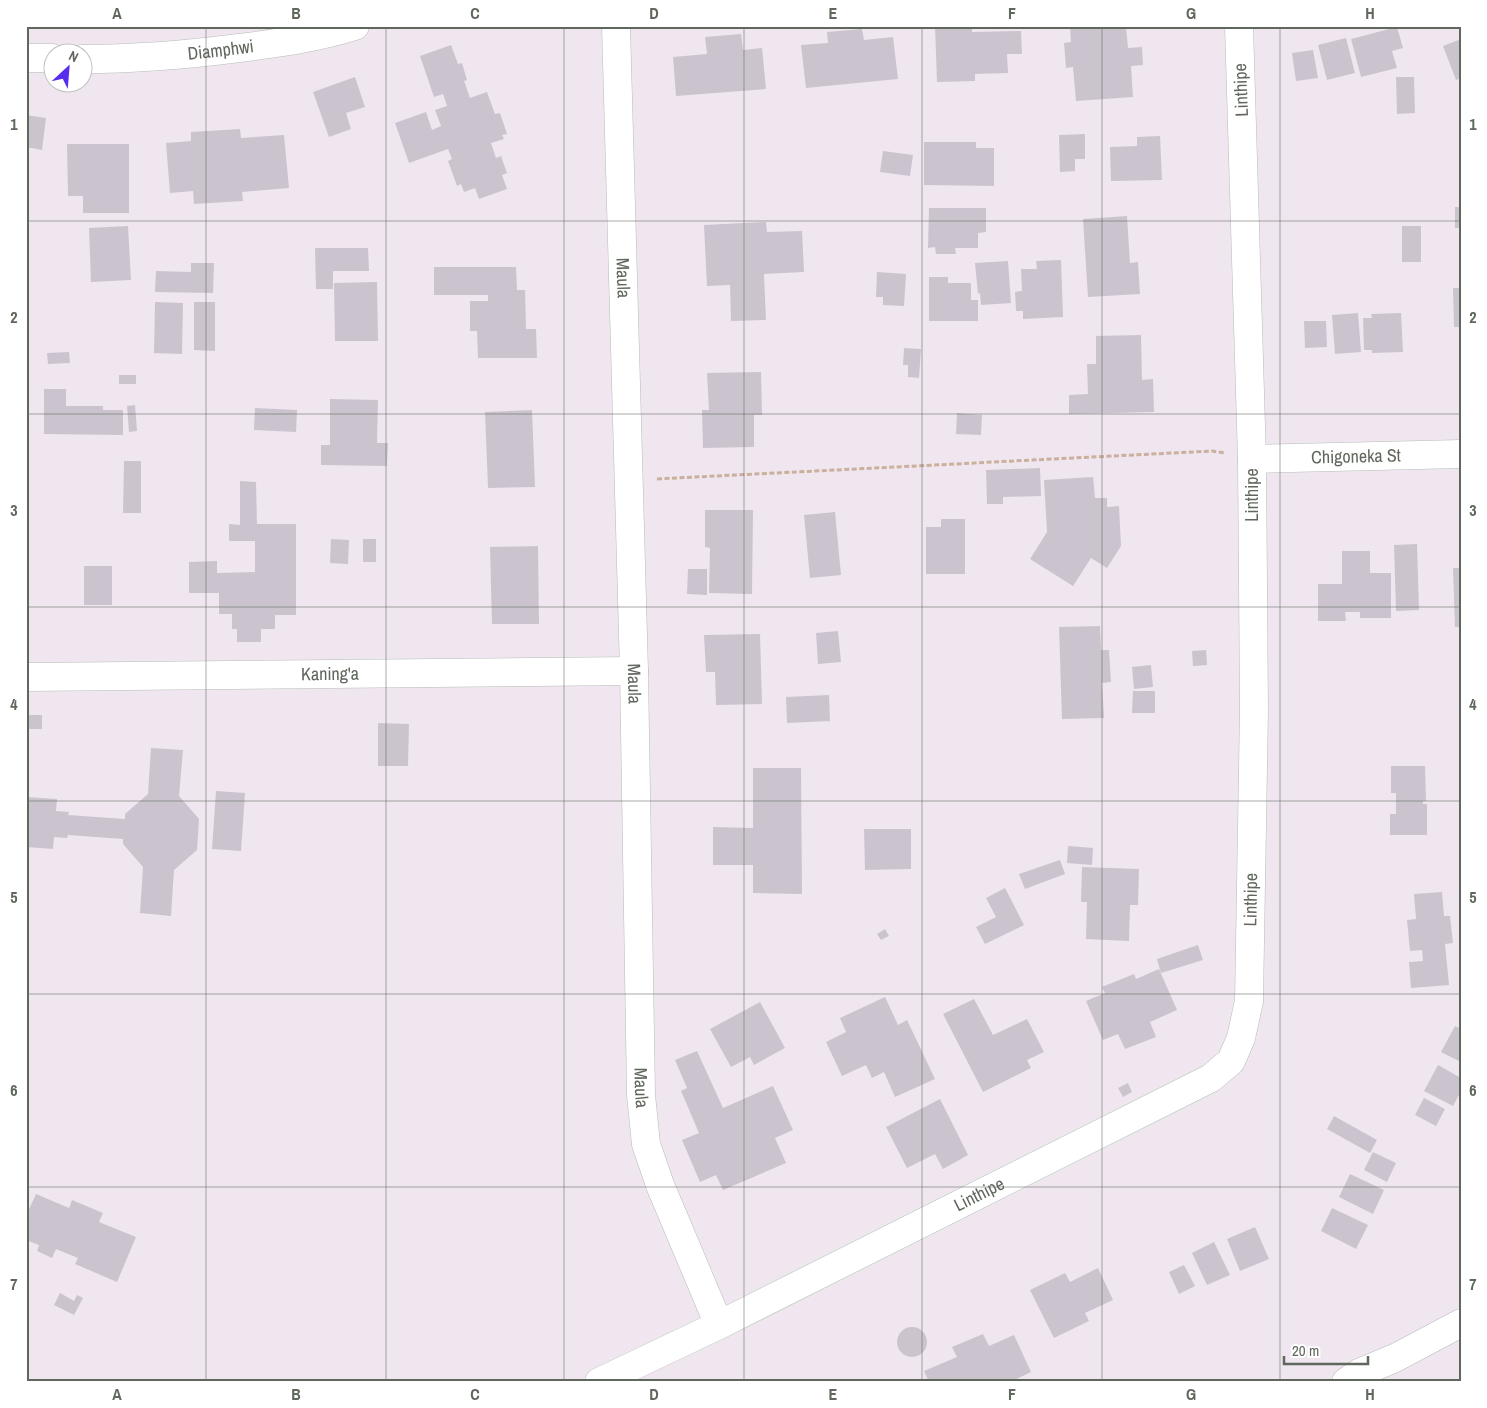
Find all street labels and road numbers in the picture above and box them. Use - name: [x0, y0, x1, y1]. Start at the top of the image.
- street label: Diamphwi: [186, 33, 255, 66]
- street label: Linthipe: [1227, 63, 1254, 117]
- street label: Maula: [610, 257, 637, 298]
- street label: Chigoneka St: [1311, 442, 1401, 470]
- street label: Linthipe: [1239, 468, 1264, 522]
- street label: Kaning'a: [301, 661, 359, 686]
- street label: Maula: [622, 663, 648, 704]
- street label: Linthipe: [1237, 873, 1263, 926]
- street label: Maula: [629, 1067, 655, 1109]
- street label: Linthipe: [949, 1171, 1008, 1217]

